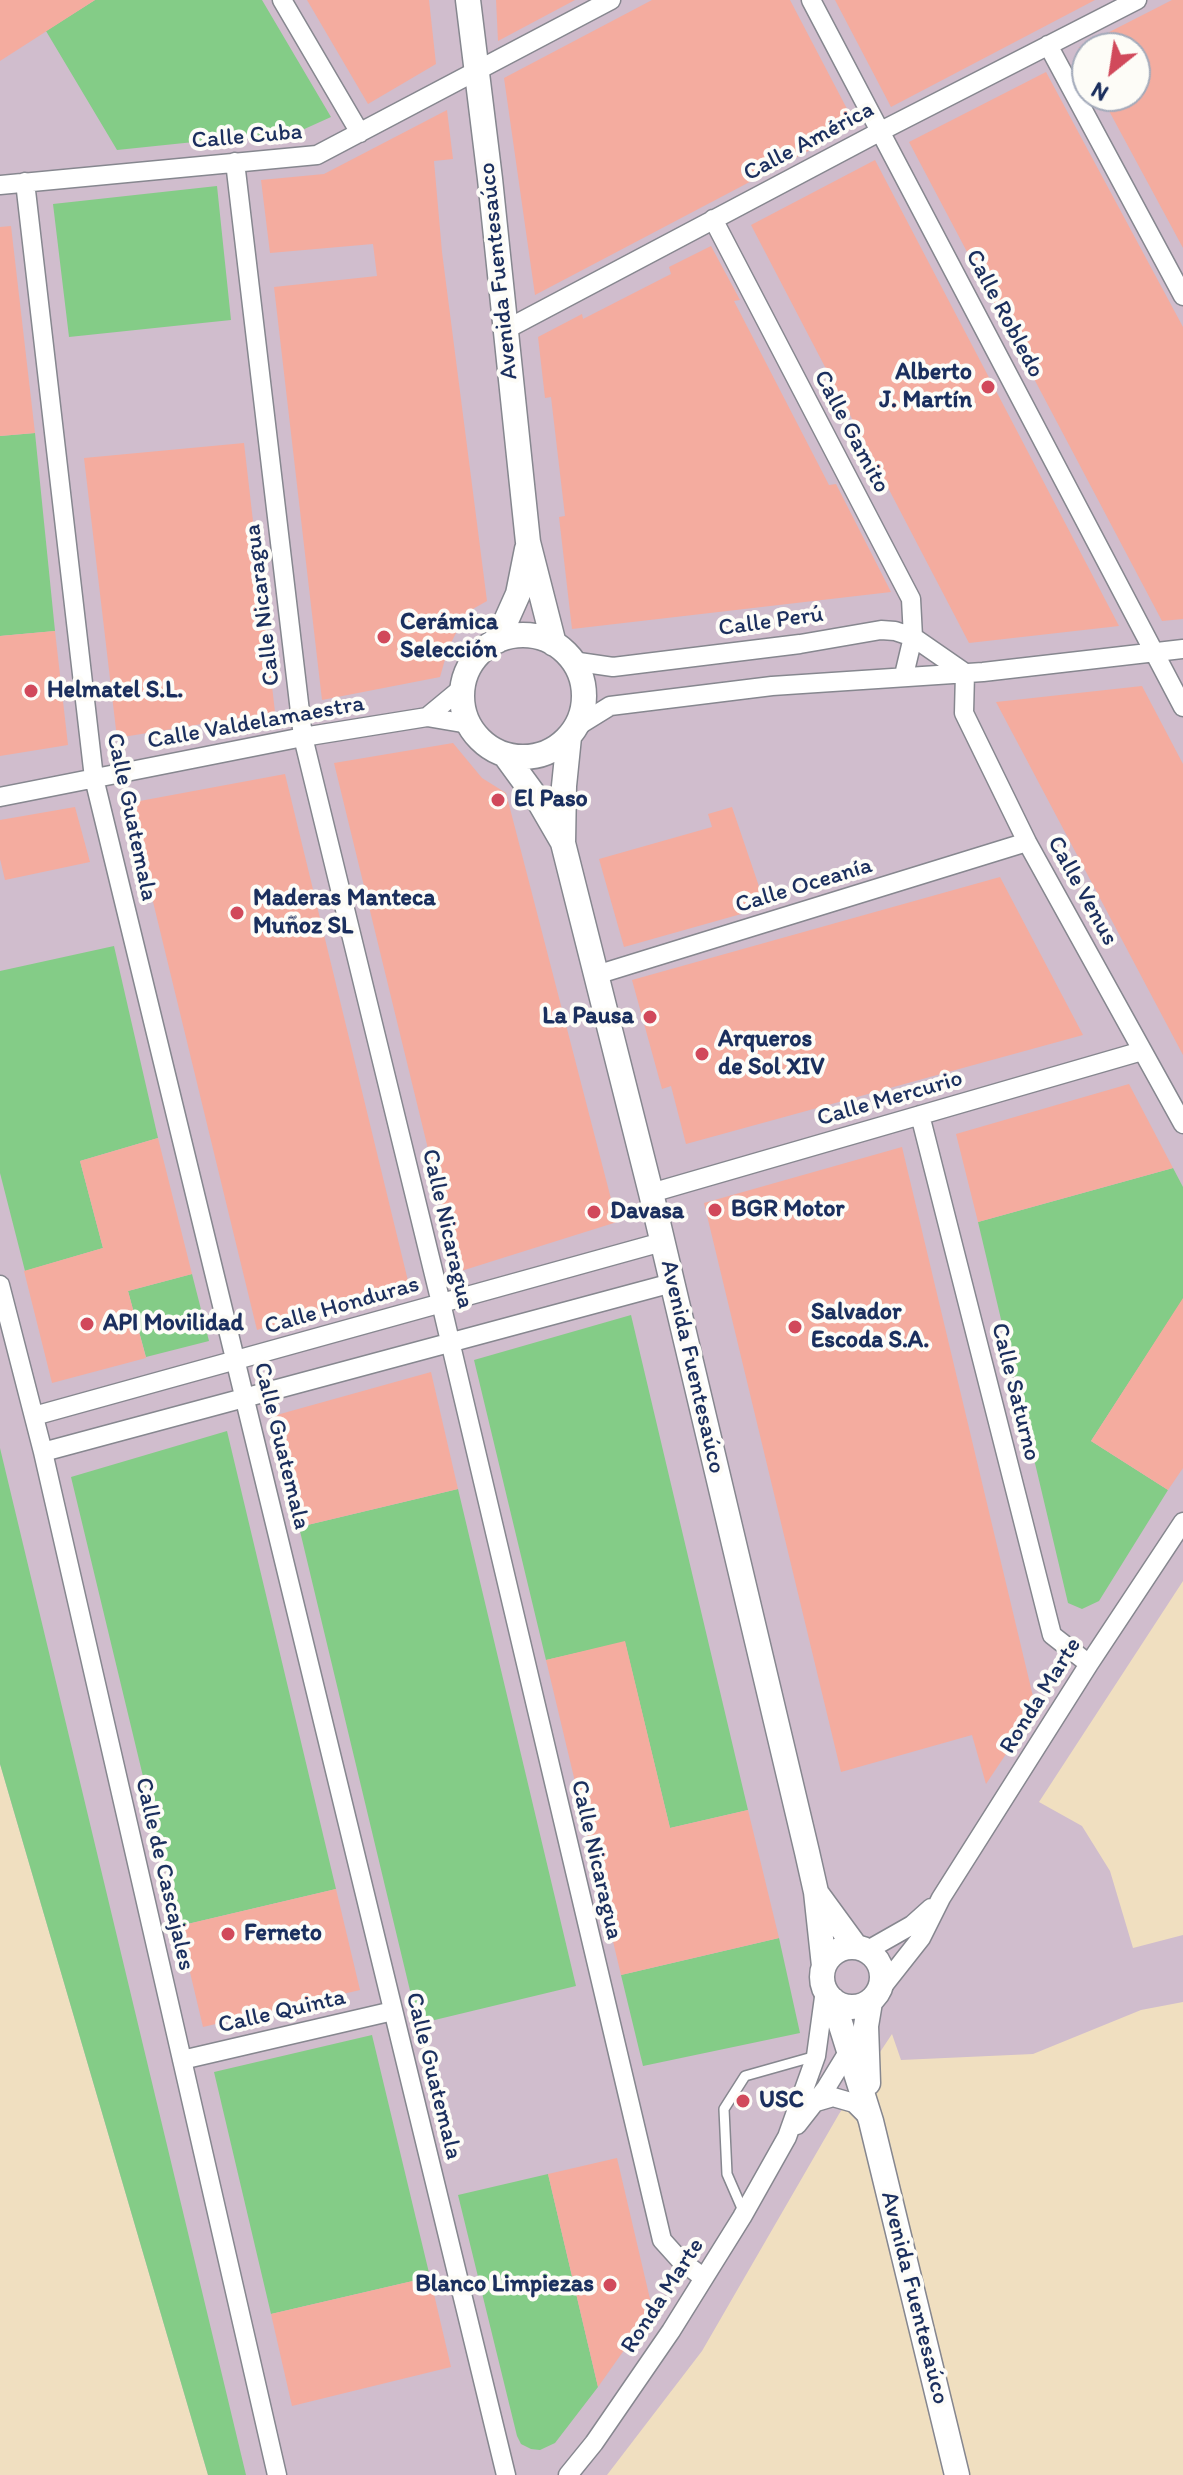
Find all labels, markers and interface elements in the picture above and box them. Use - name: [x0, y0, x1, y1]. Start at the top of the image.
- north arrow: [1071, 32, 1151, 112]
- text: N: [1087, 76, 1113, 107]
- street label: Calle América: [739, 96, 879, 188]
- street label: Calle Cuba: [190, 118, 304, 156]
- street label: Avenida Fuentesaúco: [473, 161, 525, 381]
- street label: Calle Robledo: [958, 245, 1050, 383]
- place label: Alberto J. Martín: [879, 359, 972, 415]
- street label: Calle Gamito: [807, 366, 895, 498]
- marker: Alberto J. Martín: [979, 378, 997, 396]
- street label: Calle Nicaragua: [239, 523, 287, 687]
- street label: Calle Perú: [717, 600, 825, 644]
- place label: Cerámica Selección: [400, 609, 498, 665]
- marker: Cerámica Selección: [375, 628, 393, 646]
- place label: Helmatel S.L.: [47, 677, 183, 705]
- marker: Helmatel S.L.: [22, 682, 40, 700]
- street label: Calle Valdelamaestra: [145, 690, 367, 756]
- street label: Calle Guatemala: [99, 730, 163, 904]
- place label: El Paso: [514, 786, 588, 814]
- marker: El Paso: [489, 791, 507, 809]
- street label: Calle Venus: [1040, 831, 1124, 951]
- street label: Calle Oceanía: [732, 852, 876, 920]
- place label: Maderas Manteca Muñoz SL: [253, 885, 436, 941]
- marker: Maderas Manteca Muñoz SL: [228, 904, 246, 922]
- place label: La Pausa: [542, 1003, 634, 1031]
- marker: La Pausa: [641, 1008, 659, 1026]
- place label: Arqueros de Sol XIV: [718, 1026, 824, 1082]
- marker: Arqueros de Sol XIV: [693, 1045, 711, 1063]
- street label: Calle Mercurio: [814, 1064, 966, 1134]
- street label: Calle Nicaragua: [415, 1147, 479, 1311]
- place label: BGR Motor: [731, 1196, 845, 1224]
- place label: Davasa: [610, 1198, 684, 1226]
- marker: BGR Motor: [706, 1201, 724, 1219]
- marker: Davasa: [585, 1203, 603, 1221]
- street label: Avenida Fuentesaúco: [653, 1257, 731, 1477]
- street label: Calle Honduras: [261, 1270, 423, 1342]
- place label: Salvador Escoda S.A.: [811, 1299, 929, 1355]
- place label: API Movilidad: [103, 1310, 244, 1338]
- marker: API Movilidad: [78, 1315, 96, 1333]
- marker: Salvador Escoda S.A.: [786, 1318, 804, 1336]
- street label: Calle Saturno: [984, 1320, 1046, 1464]
- street label: Calle Guatemala: [246, 1360, 316, 1532]
- street label: Ronda Marte: [994, 1633, 1088, 1759]
- street label: Calle de Cascajales: [128, 1775, 200, 1973]
- street label: Calle Nicaragua: [564, 1778, 628, 1942]
- place label: Ferneto: [244, 1920, 322, 1948]
- marker: Ferneto: [219, 1925, 237, 1943]
- street label: Calle Quinta: [215, 1983, 349, 2041]
- street label: Calle Guatemala: [398, 1990, 468, 2162]
- place label: USC: [759, 2087, 804, 2115]
- marker: USC: [734, 2092, 752, 2110]
- street label: Avenida Fuentesaúco: [874, 2189, 954, 2407]
- street label: Ronda Marte: [615, 2233, 711, 2359]
- place label: Blanco Limpiezas: [415, 2271, 594, 2299]
- marker: Blanco Limpiezas: [601, 2276, 619, 2294]

